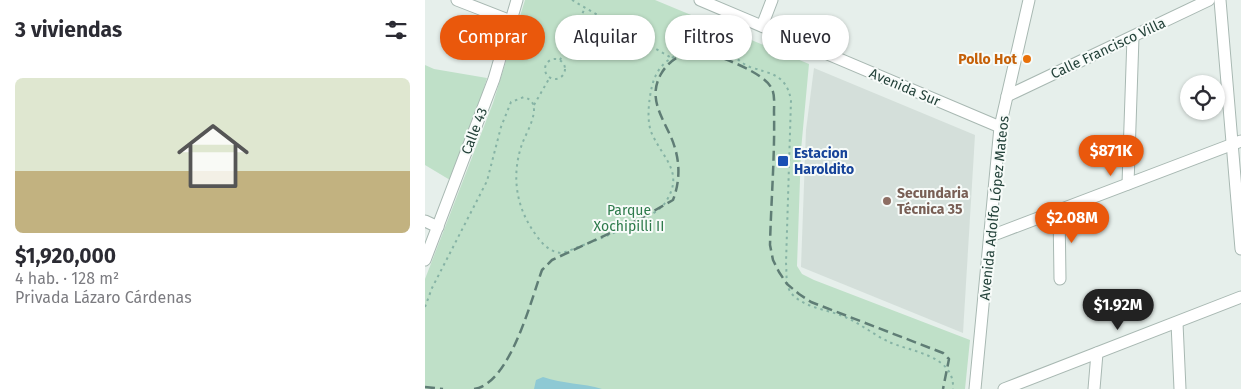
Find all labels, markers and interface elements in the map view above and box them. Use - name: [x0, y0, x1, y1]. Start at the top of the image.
- street label: Calle Francisco Villa: [1048, 14, 1168, 83]
- chip: Comprar: [440, 15, 545, 60]
- chip: Alquilar: [555, 15, 655, 60]
- chip: Filtros: [665, 15, 752, 60]
- chip: Nuevo: [762, 15, 849, 60]
- icon: filters: [382, 16, 410, 44]
- text: 3 viviendas: [15, 17, 122, 43]
- place label: Pollo Hot: [958, 51, 1018, 68]
- marker: Pollo Hot: [1021, 53, 1033, 65]
- street label: Avenida Sur: [867, 65, 943, 110]
- map controls: [1180, 75, 1225, 120]
- button: locate: [1180, 75, 1225, 120]
- street label: Calle 43: [458, 105, 491, 157]
- icon: home: [168, 111, 258, 201]
- street label: Avenida Adolfo López Mateos: [976, 114, 1013, 301]
- pin: $871K: [1076, 134, 1146, 177]
- text: $871K: [1090, 141, 1132, 160]
- place label: Estacion Haroldito: [794, 145, 854, 178]
- marker: Estacion Haroldito: [776, 154, 790, 168]
- place label: Secundaria Técnica 35: [897, 185, 969, 218]
- marker: Secundaria Técnica 35: [881, 195, 893, 207]
- park label: Parque Xochipilli II: [594, 202, 664, 235]
- pin: $2.08M: [1031, 202, 1113, 244]
- text: $2.08M: [1046, 208, 1098, 227]
- text: $1,920,000: [15, 243, 116, 269]
- text: 4 hab. · 128 m²: [15, 269, 119, 288]
- text: Privada Lázaro Cárdenas: [15, 288, 192, 307]
- pin: $1.92M: [1077, 288, 1159, 331]
- text: $1.92M: [1094, 295, 1142, 314]

